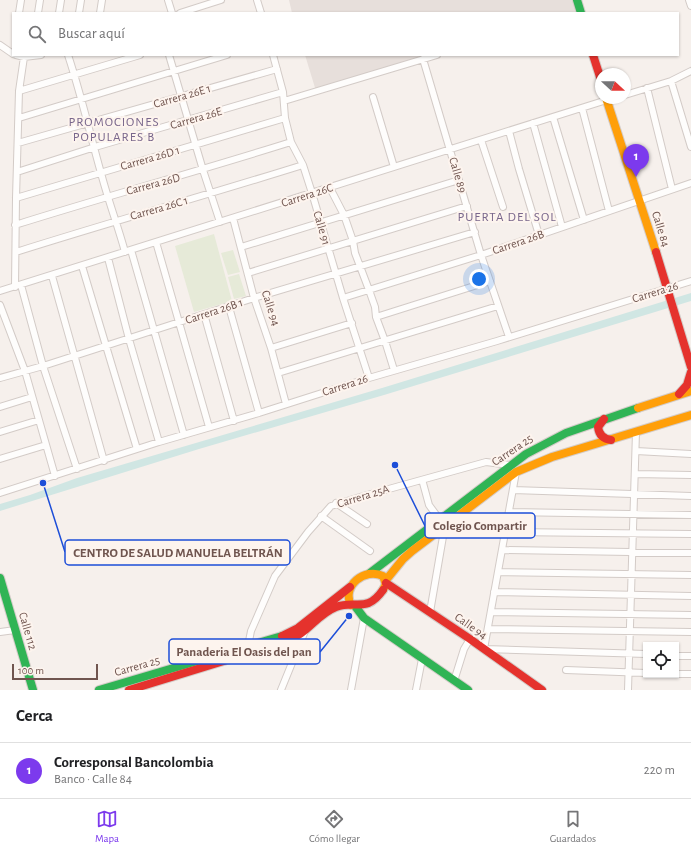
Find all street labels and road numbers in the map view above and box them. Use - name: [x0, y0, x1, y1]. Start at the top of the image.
- street label: Carrera 26E 1: [152, 82, 212, 110]
- street label: Carrera 26E: [169, 105, 223, 131]
- street label: Carrera 26D 1: [119, 144, 181, 172]
- street label: Calle 89: [447, 156, 469, 195]
- street label: Carrera 26D: [125, 171, 181, 197]
- street label: Carrera 26C: [280, 181, 334, 209]
- street label: Carrera 26C 1: [129, 194, 189, 222]
- street label: Calle 91: [311, 210, 333, 246]
- street label: Calle 84: [650, 210, 672, 249]
- street label: Carrera 26B: [491, 228, 545, 256]
- street label: Carrera 26: [631, 279, 680, 305]
- street label: Calle 94: [260, 289, 282, 327]
- street label: Carrera 26B 1: [184, 296, 244, 326]
- street label: Carrera 26: [321, 372, 370, 398]
- street label: Carrera 25: [489, 432, 535, 468]
- street label: Carrera 25A: [336, 482, 390, 510]
- street label: Calle 112: [17, 611, 39, 652]
- street label: Calle 94: [453, 611, 490, 642]
- street label: Carrera 25: [113, 654, 161, 678]

